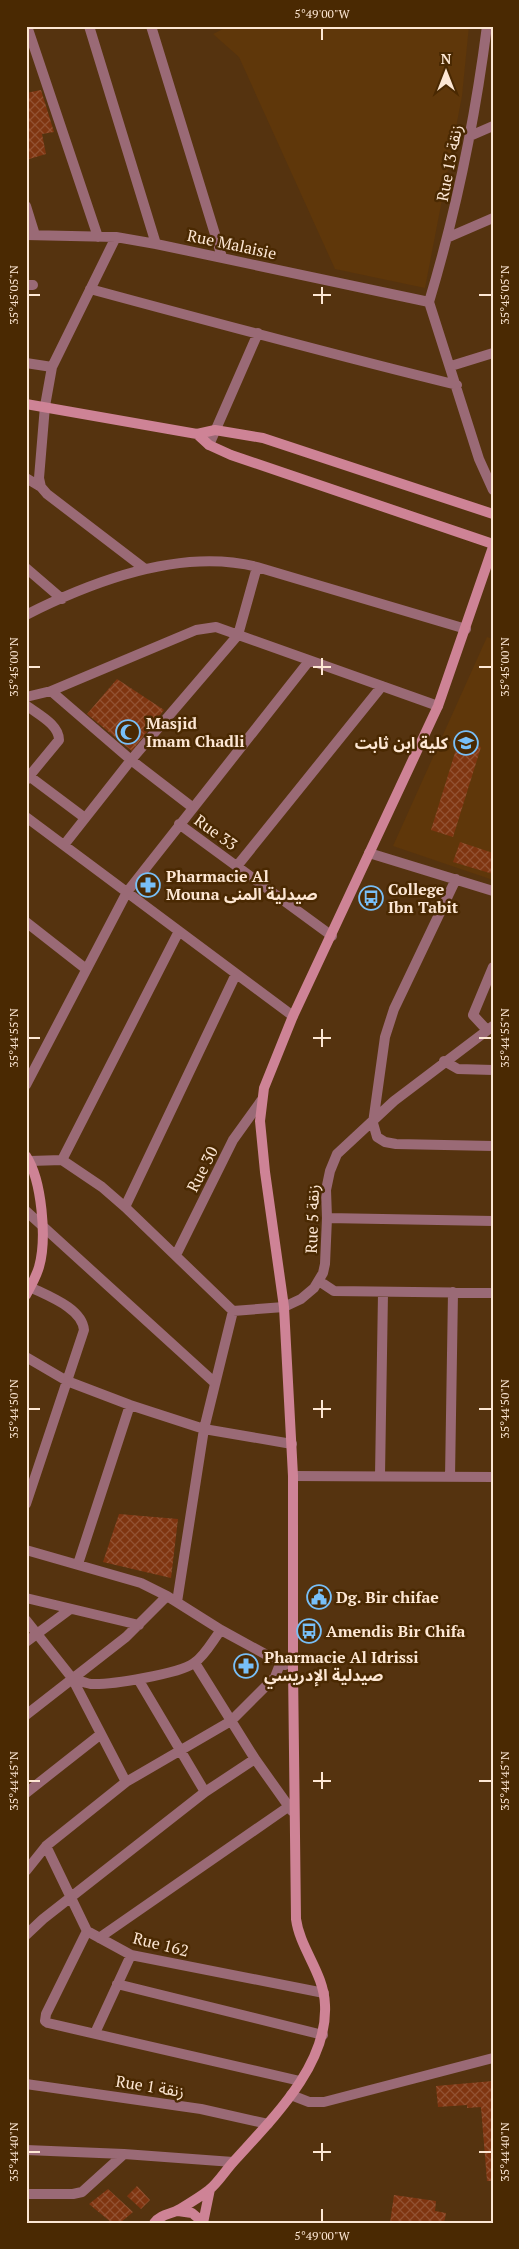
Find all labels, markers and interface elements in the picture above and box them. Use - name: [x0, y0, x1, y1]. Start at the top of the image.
- text: 5°49'00"W: [294, 6, 351, 21]
- north arrow: [422, 48, 472, 98]
- text: N: [441, 49, 452, 68]
- street label: Rue 13 زنقة: [431, 123, 467, 203]
- street label: Rue Malaisie: [185, 224, 279, 264]
- text: 35°45'05"N: [6, 265, 21, 325]
- text: 35°45'05"N: [497, 265, 512, 325]
- text: 35°45'00"N: [6, 637, 21, 697]
- text: 35°45'00"N: [497, 637, 512, 697]
- place label: Masjid Imam Chadli: [146, 712, 245, 752]
- mosque icon: Masjid Imam Chadli: [115, 719, 141, 745]
- school or university icon: كلية ابن ثابت: [453, 730, 479, 756]
- place label: كلية ابن ثابت: [355, 732, 449, 754]
- street label: Rue 33: [190, 809, 242, 855]
- place label: Pharmacie Al Mouna صيدلية المنى: [166, 865, 318, 905]
- pharmacy icon: Pharmacie Al Mouna صيدلية المنى: [135, 872, 161, 898]
- place label: College Ibn Tabit: [388, 878, 459, 918]
- bus stop icon: College Ibn Tabit: [358, 885, 384, 911]
- text: 35°44'55"N: [6, 1008, 21, 1068]
- text: 35°44'55"N: [497, 1008, 512, 1068]
- street label: Rue 30: [181, 1142, 223, 1196]
- street label: Rue 5 زنقة: [300, 1184, 324, 1254]
- text: 35°44'50"N: [6, 1379, 21, 1439]
- text: 35°44'50"N: [497, 1379, 512, 1439]
- public building icon: Dg. Bir chifae: [306, 1584, 332, 1610]
- place label: Dg. Bir chifae: [336, 1586, 439, 1608]
- bus stop icon: Amendis Bir Chifa: [296, 1618, 322, 1644]
- place label: Amendis Bir Chifa: [326, 1620, 466, 1642]
- place label: Pharmacie Al Idrissi صيدلية الإدريسي: [264, 1646, 419, 1689]
- pharmacy icon: Pharmacie Al Idrissi صيدلية الإدريسي: [233, 1653, 259, 1679]
- text: 35°44'45"N: [6, 1751, 21, 1811]
- text: 35°44'45"N: [497, 1751, 512, 1811]
- street label: Rue 162: [131, 1926, 191, 1962]
- street label: Rue 1 زنقة: [114, 2070, 186, 2102]
- text: 35°44'40"N: [6, 2122, 21, 2182]
- text: 35°44'40"N: [497, 2122, 512, 2182]
- text: 5°49'00"W: [294, 2228, 351, 2243]

